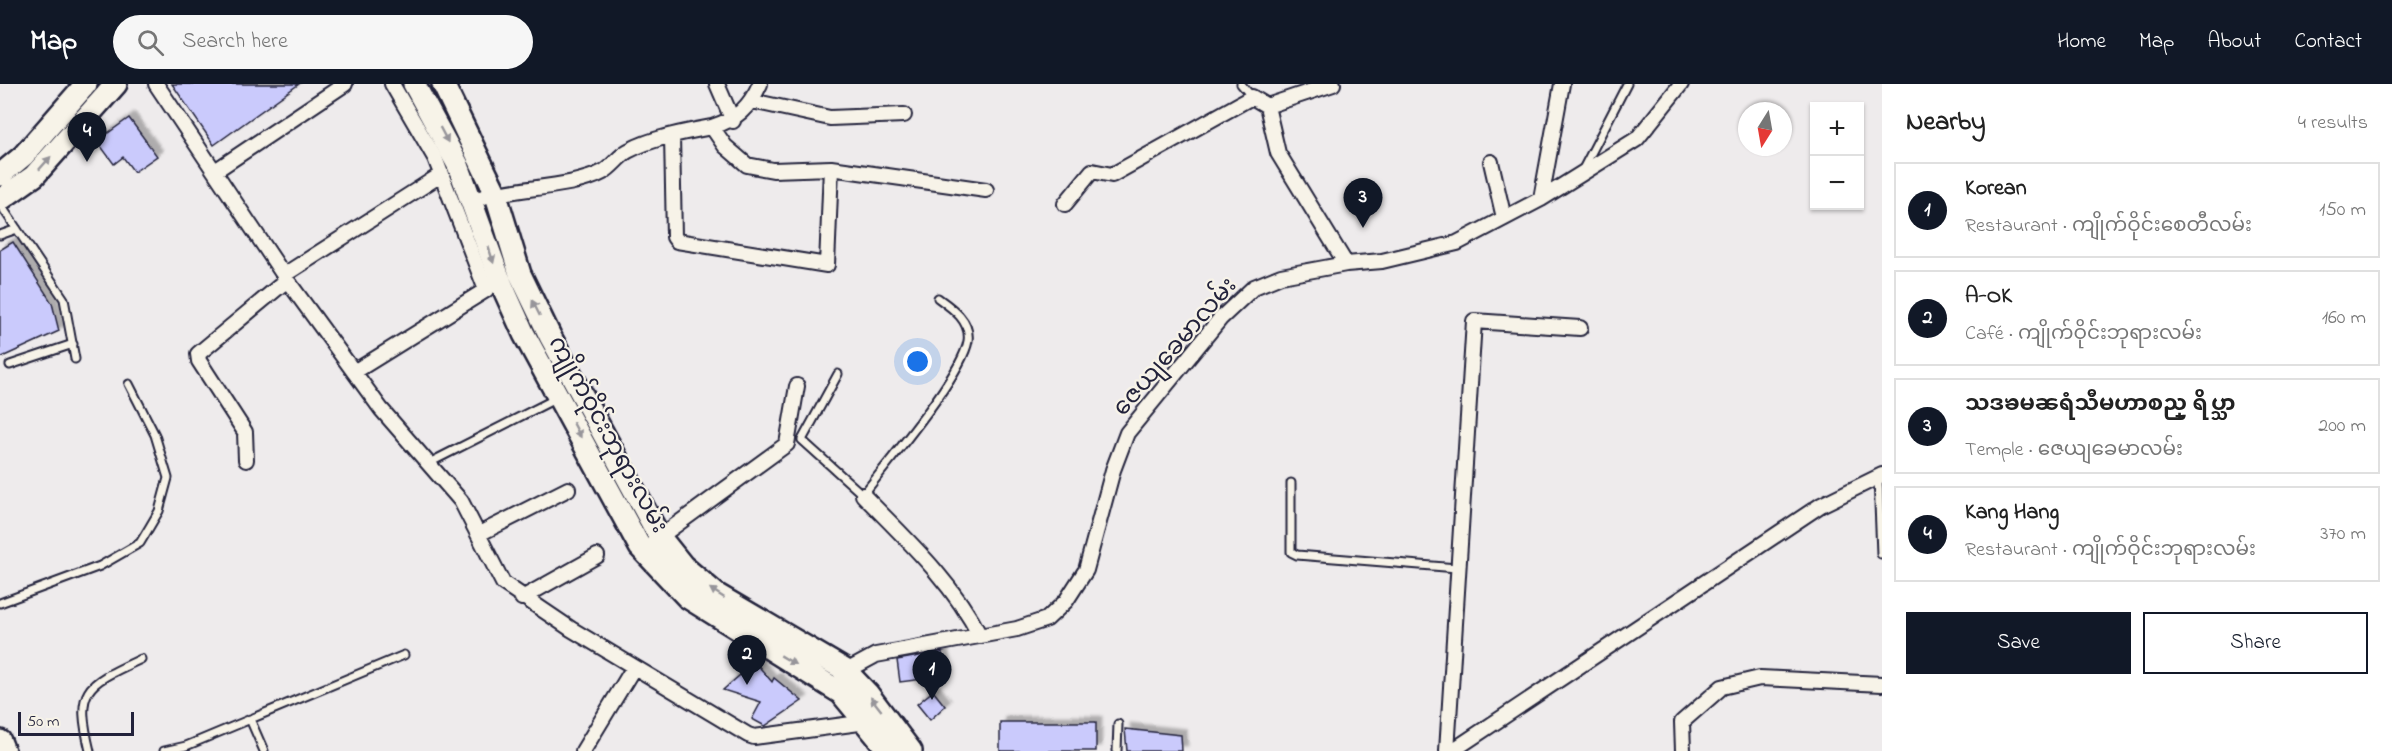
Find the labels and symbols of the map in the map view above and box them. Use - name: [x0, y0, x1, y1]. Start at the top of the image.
- north arrow: [1738, 102, 1792, 156]
- pin: 4: [68, 112, 106, 162]
- one-way arrow: [439, 126, 449, 143]
- one-way arrow: [38, 156, 51, 171]
- pin: 3: [1344, 178, 1382, 228]
- one-way arrow: [487, 246, 497, 264]
- street label: ဇေယျခေမာလမ်း: [1105, 270, 1246, 425]
- one-way arrow: [532, 299, 541, 316]
- street label: ကျိုက်ဝိုင်းဘုရားလမ်း: [538, 330, 677, 540]
- your location: [903, 347, 932, 376]
- one-way arrow: [572, 422, 582, 439]
- one-way arrow: [709, 588, 725, 599]
- pin: 2: [728, 636, 766, 685]
- pin: 1: [912, 650, 952, 700]
- one-way arrow: [780, 654, 796, 665]
- one-way arrow: [869, 696, 882, 712]
- scale bar: [18, 709, 134, 736]

